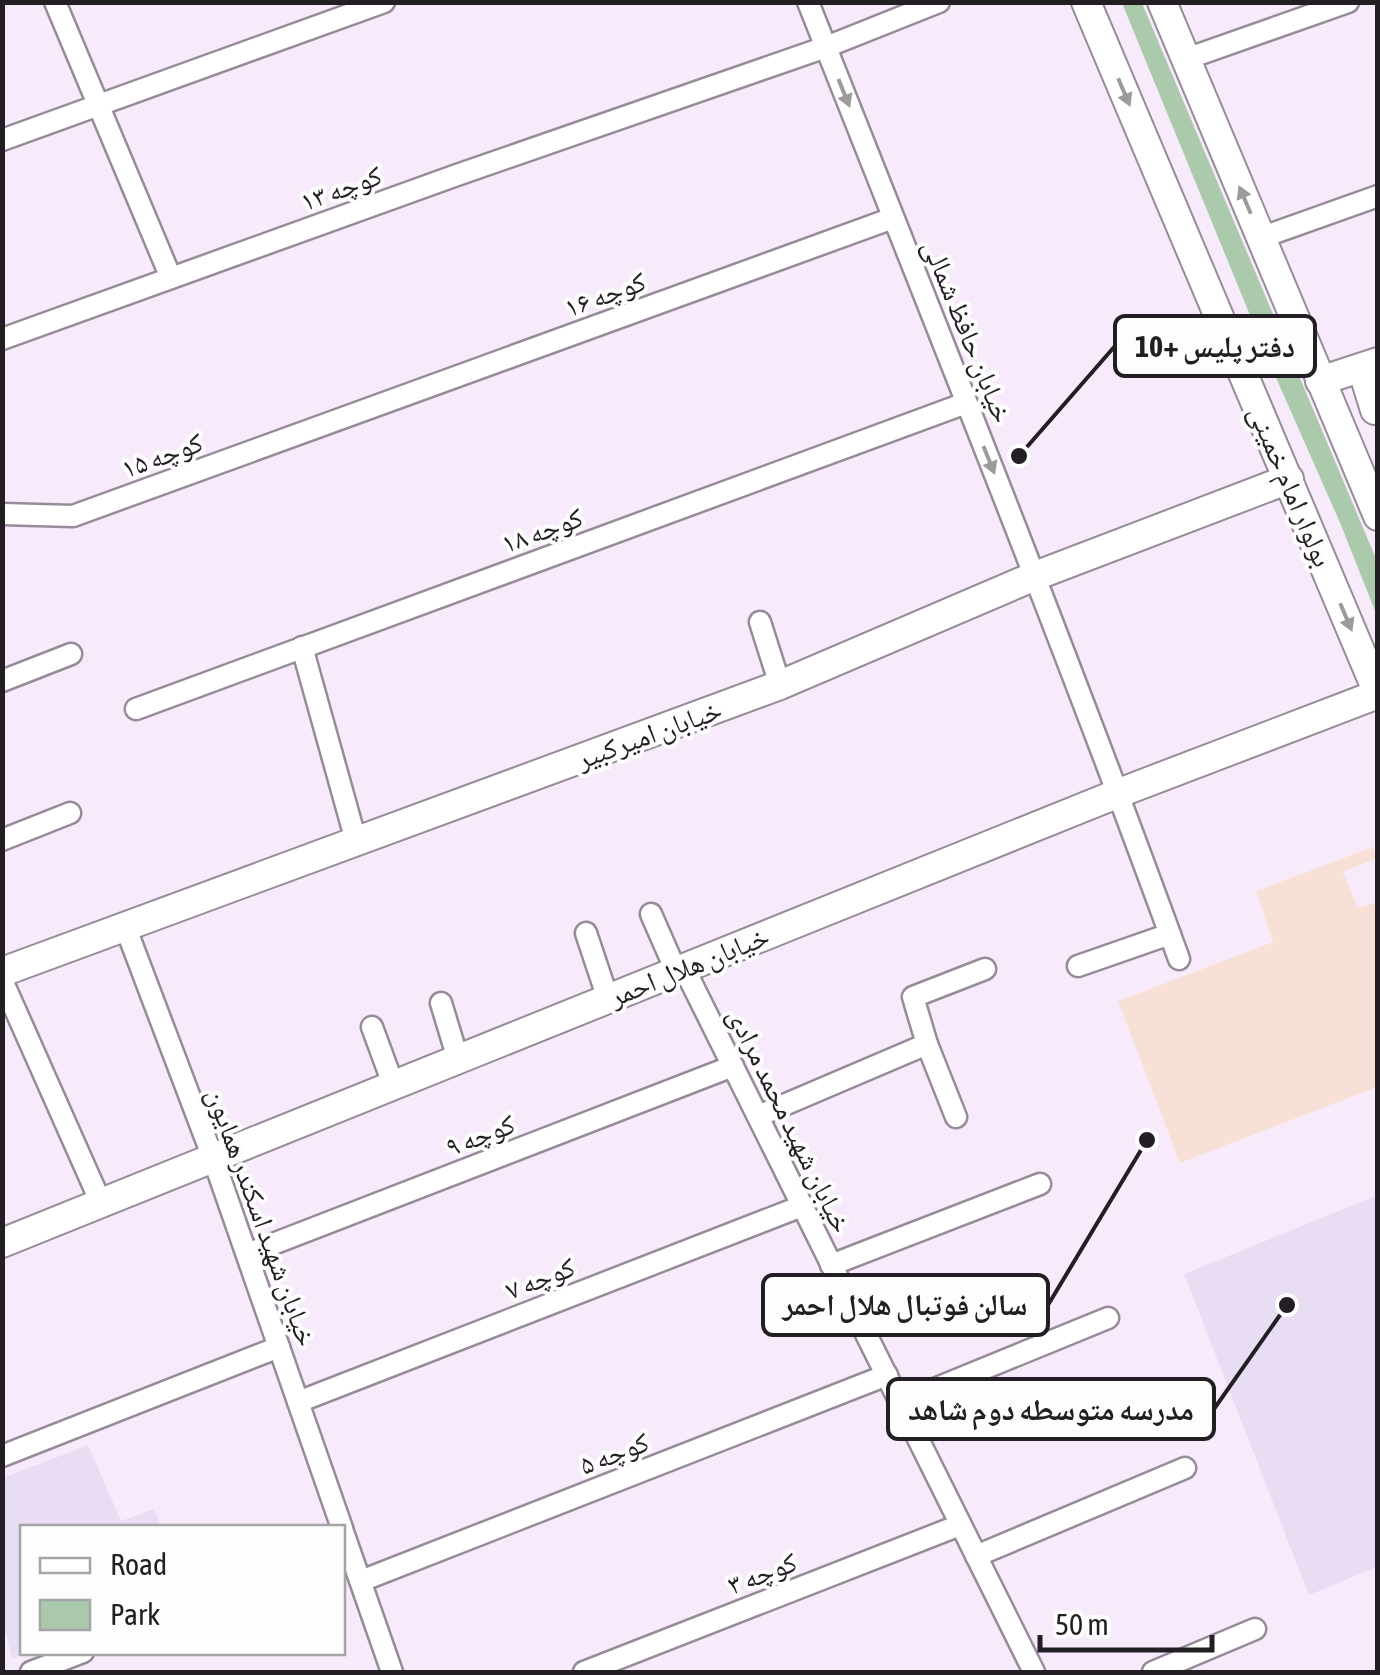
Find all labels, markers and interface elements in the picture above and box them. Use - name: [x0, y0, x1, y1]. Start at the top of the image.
- one-way arrow: [1116, 77, 1132, 107]
- one-way arrow: [836, 78, 852, 108]
- street label: کوچه ۱۳: [296, 158, 387, 218]
- one-way arrow: [1237, 186, 1253, 215]
- street label: خیابان حافظ شمالی: [915, 235, 1019, 428]
- street label: کوچه ۱۶: [560, 264, 651, 324]
- callout: دفتر پلیس +10: [1115, 316, 1315, 376]
- text: دفتر پلیس +10: [1135, 329, 1295, 365]
- street label: بولوار امام خمینی: [1240, 401, 1339, 573]
- street label: کوچه ۱۵: [117, 425, 208, 485]
- one-way arrow: [982, 446, 998, 476]
- street label: کوچه ۱۸: [497, 500, 588, 560]
- one-way arrow: [1338, 602, 1354, 632]
- street label: خیابان امیرکبیر: [571, 693, 726, 776]
- street label: خیابان هلال احمر: [604, 919, 774, 1014]
- street label: خیابان شهید محمد مرادی: [721, 1002, 858, 1238]
- street label: خیابان شهید اسکندر همایون: [199, 1084, 324, 1351]
- street label: کوچه ۹: [441, 1107, 520, 1163]
- street label: کوچه ۷: [501, 1250, 580, 1306]
- callout: سالن فوتبال هلال احمر: [763, 1275, 1048, 1335]
- text: سالن فوتبال هلال احمر: [781, 1287, 1027, 1323]
- callout: مدرسه متوسطه دوم شاهد: [888, 1379, 1214, 1439]
- text: مدرسه متوسطه دوم شاهد: [908, 1392, 1194, 1431]
- street label: کوچه ۵: [575, 1425, 654, 1481]
- legend: [20, 1525, 345, 1655]
- street label: کوچه ۳: [723, 1545, 802, 1601]
- text: Road: [110, 1547, 167, 1581]
- scale bar: [1040, 1590, 1212, 1652]
- text: Park: [110, 1597, 160, 1631]
- text: 50 m: [1055, 1607, 1109, 1641]

